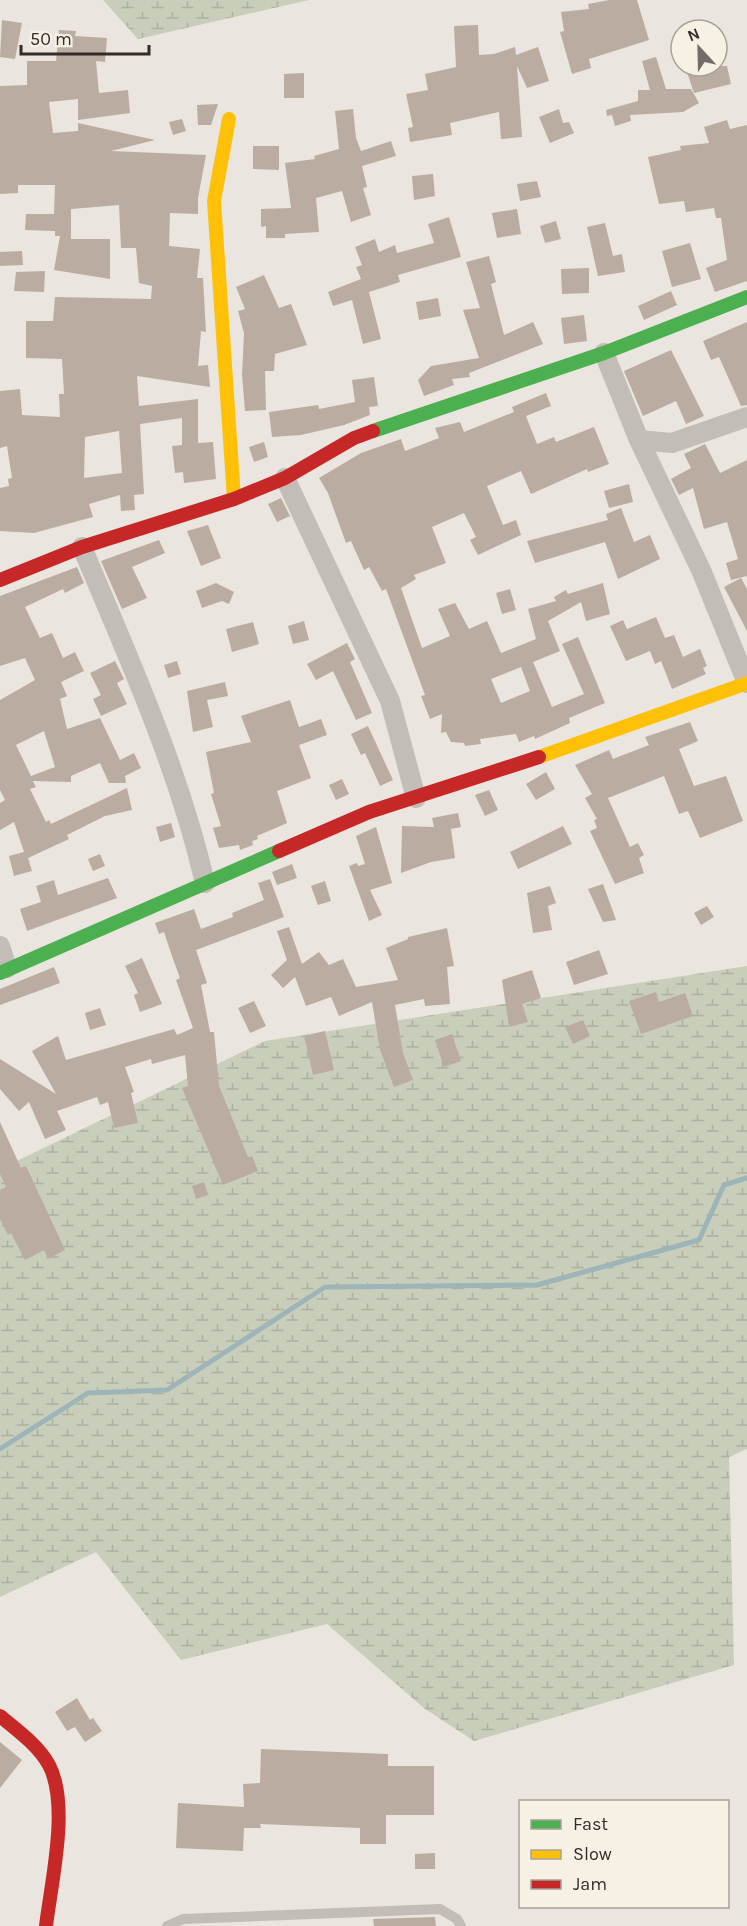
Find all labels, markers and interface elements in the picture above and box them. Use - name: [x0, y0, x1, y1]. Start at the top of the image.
- scale bar: [21, 18, 148, 56]
- north arrow: [669, 18, 729, 78]
- text: N: [685, 24, 702, 46]
- text: 50 m: [30, 28, 72, 50]
- legend: [519, 1800, 729, 1908]
- text: Fast: [573, 1813, 608, 1835]
- text: Slow: [573, 1843, 612, 1865]
- text: Jam: [573, 1873, 607, 1895]

